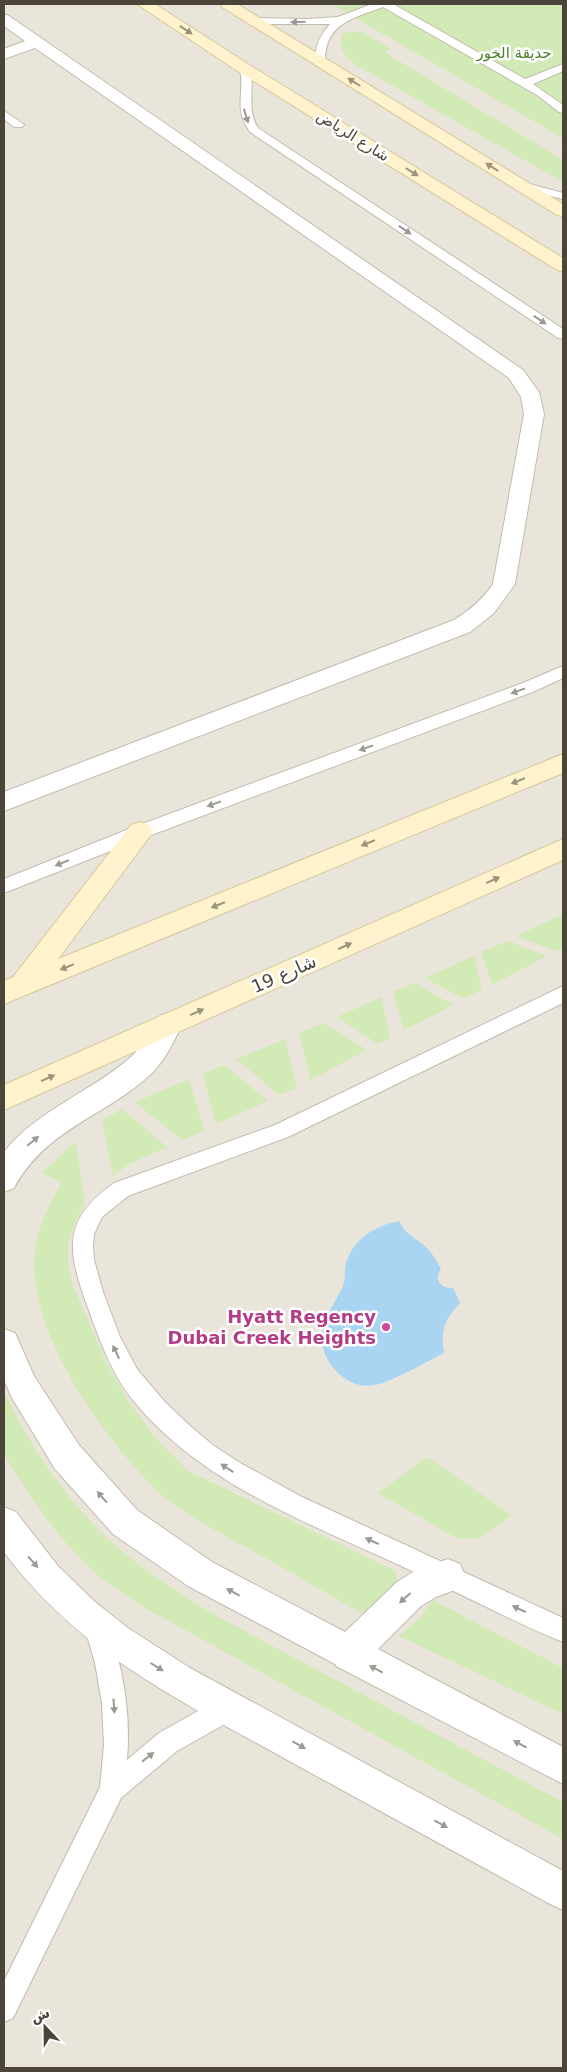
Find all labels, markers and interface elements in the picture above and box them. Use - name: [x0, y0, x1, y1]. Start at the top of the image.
- one-way arrow: [290, 18, 306, 26]
- one-way arrow: [179, 25, 192, 35]
- park label: حديقة الخور: [475, 44, 552, 62]
- one-way arrow: [347, 77, 360, 86]
- street label: شارع الرياض: [313, 107, 393, 165]
- one-way arrow: [243, 109, 251, 124]
- one-way arrow: [485, 162, 499, 172]
- one-way arrow: [406, 168, 419, 177]
- one-way arrow: [398, 225, 411, 235]
- one-way arrow: [533, 315, 547, 325]
- one-way arrow: [510, 687, 525, 695]
- one-way arrow: [358, 744, 373, 752]
- one-way arrow: [511, 778, 525, 786]
- one-way arrow: [206, 801, 221, 808]
- one-way arrow: [361, 840, 375, 848]
- one-way arrow: [54, 859, 69, 867]
- one-way arrow: [486, 875, 500, 883]
- one-way arrow: [210, 902, 225, 909]
- one-way arrow: [338, 942, 352, 950]
- street label: شارع 19: [248, 950, 320, 998]
- one-way arrow: [60, 963, 74, 971]
- one-way arrow: [190, 1008, 204, 1016]
- one-way arrow: [41, 1074, 55, 1082]
- one-way arrow: [27, 1135, 39, 1147]
- place label: Hyatt Regency Dubai Creek Heights: [168, 1306, 376, 1348]
- marker: Hyatt Regency Dubai Creek Heights: [380, 1321, 392, 1333]
- one-way arrow: [112, 1345, 120, 1359]
- one-way arrow: [220, 1463, 233, 1472]
- one-way arrow: [97, 1490, 108, 1503]
- one-way arrow: [365, 1536, 379, 1544]
- one-way arrow: [28, 1556, 39, 1569]
- one-way arrow: [225, 1588, 240, 1596]
- one-way arrow: [400, 1592, 412, 1604]
- one-way arrow: [512, 1605, 526, 1613]
- one-way arrow: [150, 1662, 163, 1671]
- one-way arrow: [369, 1665, 383, 1673]
- one-way arrow: [110, 1699, 118, 1715]
- one-way arrow: [513, 1740, 527, 1748]
- one-way arrow: [292, 1741, 306, 1750]
- one-way arrow: [141, 1752, 154, 1763]
- one-way arrow: [434, 1820, 448, 1828]
- north arrow: [20, 2002, 70, 2052]
- text: ش: [28, 2004, 52, 2026]

